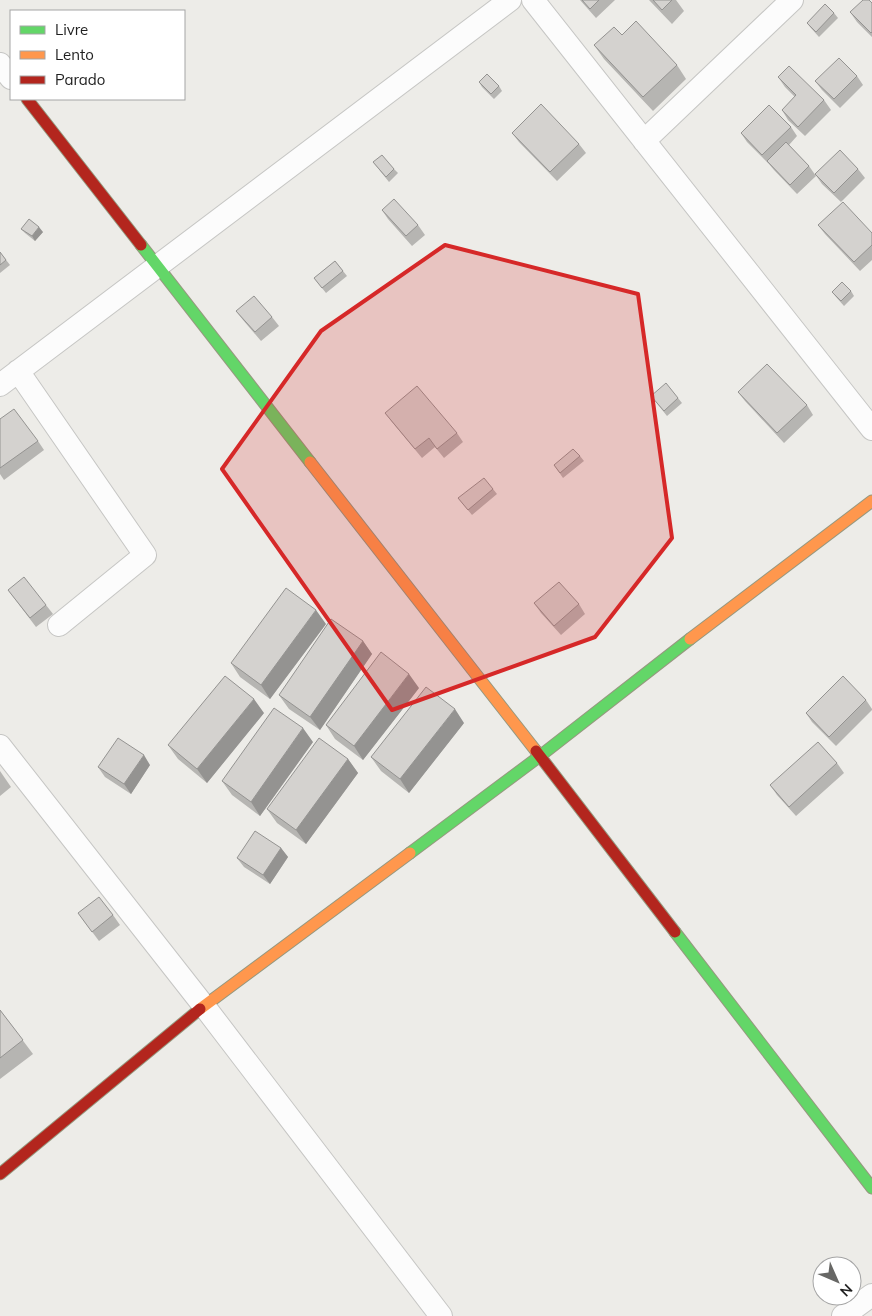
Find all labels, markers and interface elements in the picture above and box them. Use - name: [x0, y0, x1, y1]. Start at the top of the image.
- legend: [10, 10, 185, 100]
- text: Livre: [55, 20, 88, 39]
- text: Lento: [55, 45, 94, 64]
- text: Parado: [55, 70, 105, 89]
- north arrow: [812, 1256, 862, 1306]
- text: N: [836, 1280, 856, 1300]

